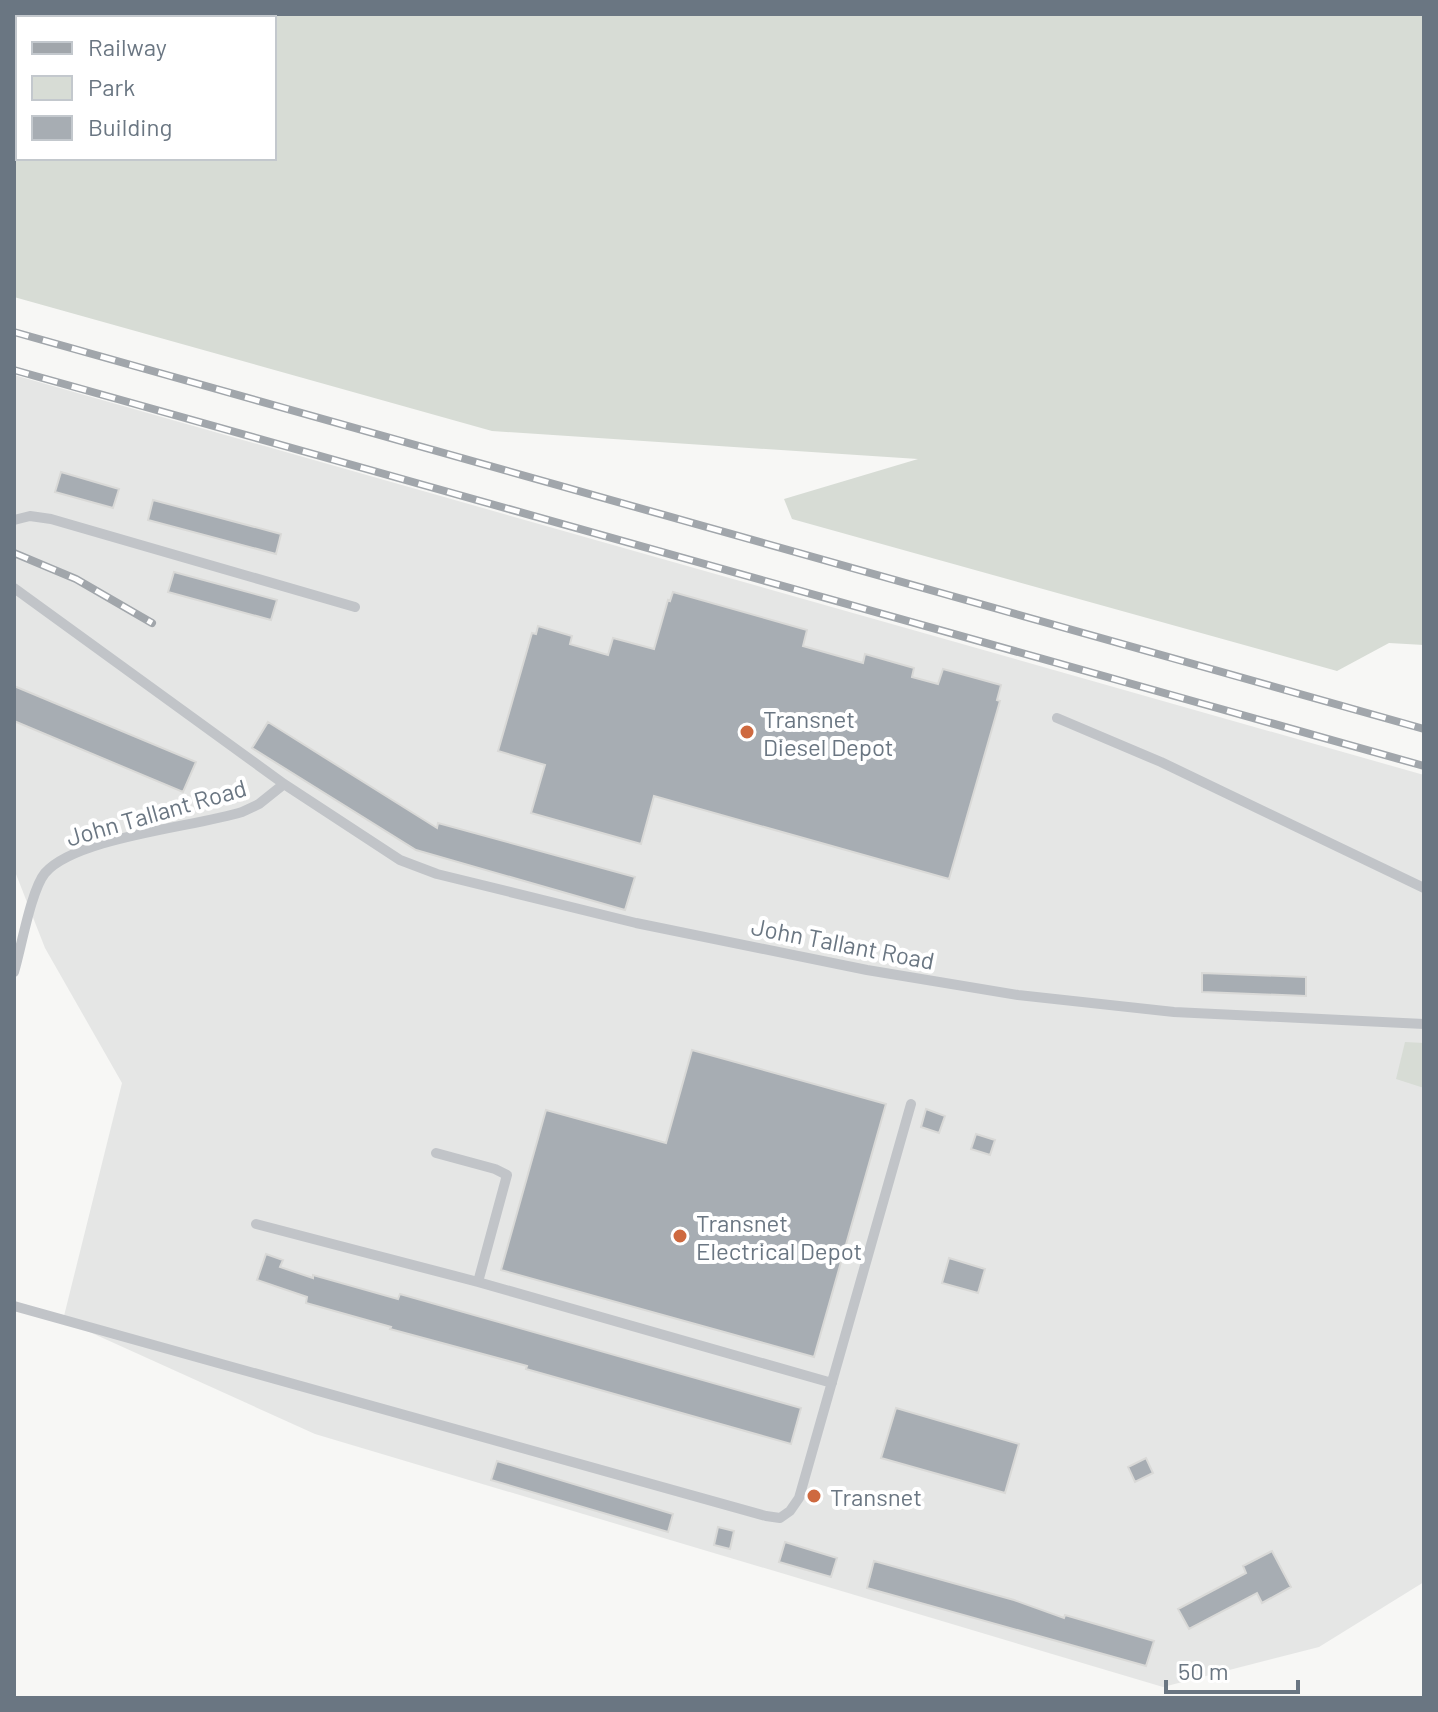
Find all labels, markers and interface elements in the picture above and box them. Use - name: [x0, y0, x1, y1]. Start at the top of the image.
- legend: [16, 16, 276, 160]
- text: Railway: [88, 32, 167, 61]
- text: Park: [88, 72, 135, 101]
- text: Building: [88, 112, 172, 141]
- place label: Transnet Diesel Depot: [763, 704, 894, 761]
- marker: Transnet Diesel Depot: [738, 723, 756, 741]
- street label: John Tallant Road: [63, 772, 249, 852]
- street label: John Tallant Road: [749, 911, 937, 975]
- place label: Transnet Electrical Depot: [696, 1208, 862, 1265]
- marker: Transnet Electrical Depot: [671, 1227, 689, 1245]
- place label: Transnet: [830, 1482, 922, 1511]
- marker: Transnet: [805, 1487, 823, 1505]
- scale bar: [1166, 1644, 1298, 1694]
- text: 50 m: [1178, 1656, 1229, 1685]

